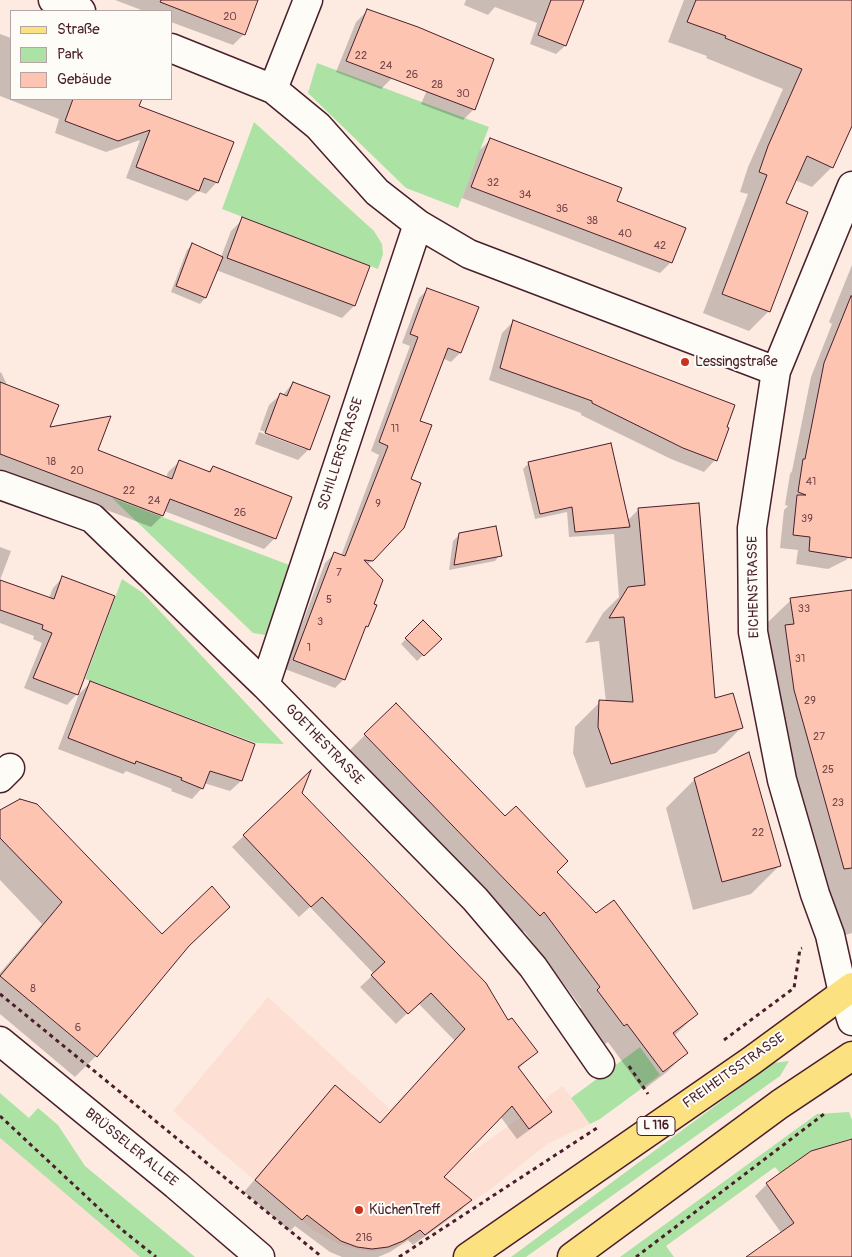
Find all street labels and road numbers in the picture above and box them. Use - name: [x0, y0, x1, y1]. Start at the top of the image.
- street label: SCHILLERSTRASSE: [315, 396, 367, 512]
- street label: EICHENSTRASSE: [745, 536, 763, 638]
- street label: GOETHESTRASSE: [281, 701, 367, 789]
- street label: FREIHEITSSTRASSE: [680, 1030, 788, 1112]
- street label: BRÜSSELER ALLEE: [81, 1105, 181, 1191]
- road number: L 116: [637, 1116, 675, 1136]

